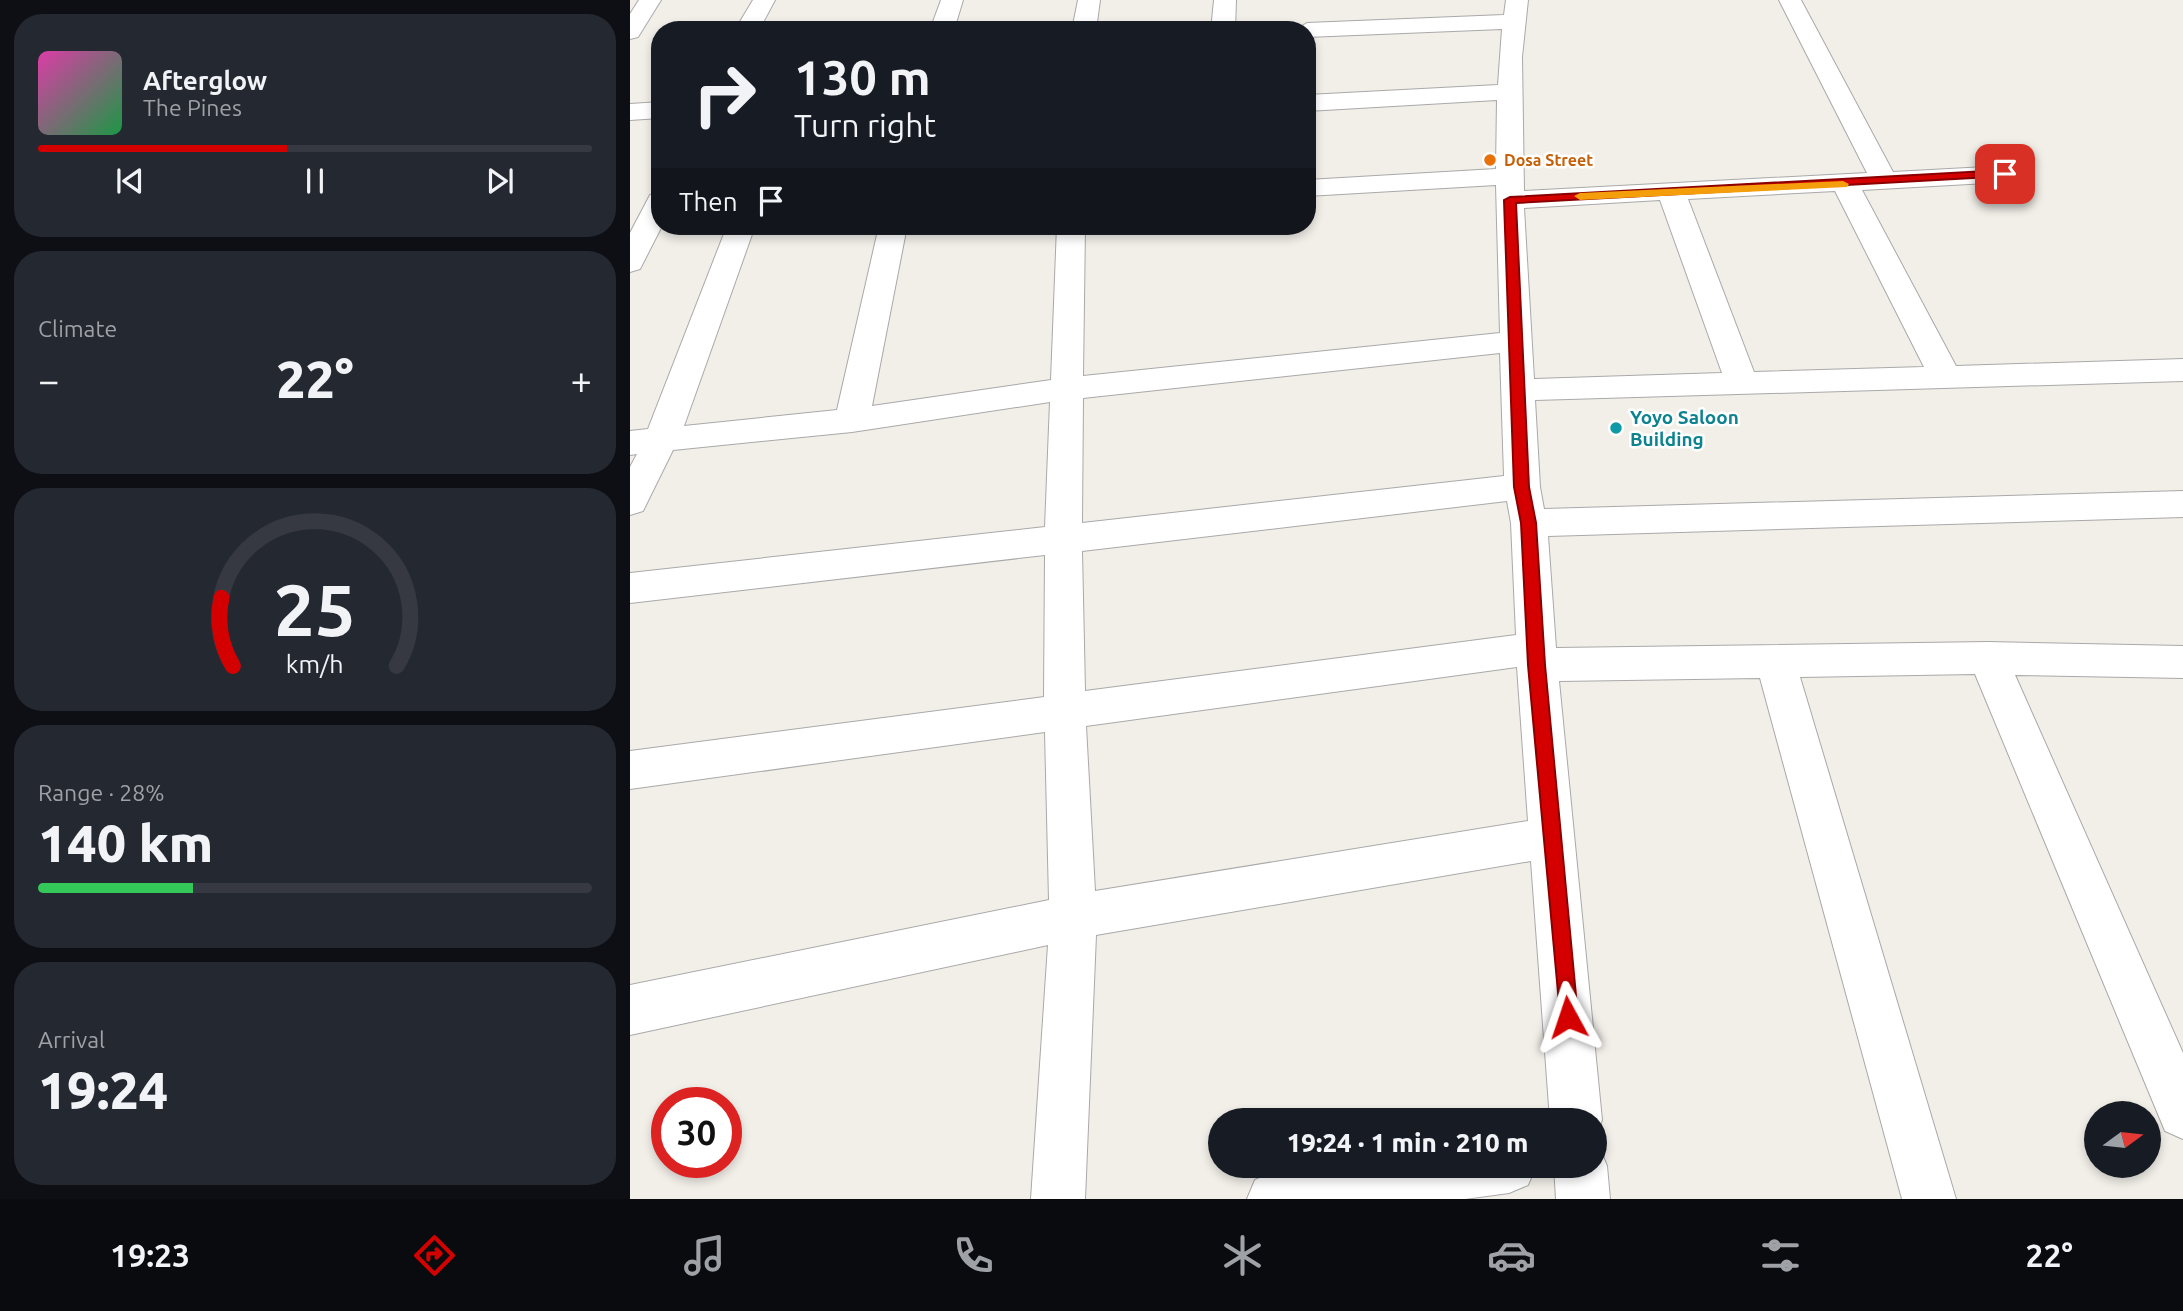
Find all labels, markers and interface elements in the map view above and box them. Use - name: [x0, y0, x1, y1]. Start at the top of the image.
- icon: right: [679, 49, 770, 140]
- text: 130 m: [794, 49, 931, 104]
- text: Afterglow: [143, 66, 267, 95]
- text: The Pines: [143, 95, 242, 120]
- text: Turn right: [794, 107, 936, 143]
- pin: [1975, 144, 2035, 204]
- place label: Dosa Street: [1504, 151, 1593, 169]
- marker: Dosa Street: [1482, 152, 1498, 168]
- icon: arrive: [1986, 155, 2024, 193]
- icon: previous: [111, 162, 149, 200]
- icon: pause: [296, 162, 334, 200]
- icon: next: [481, 162, 519, 200]
- icon: arrive: [752, 182, 790, 220]
- text: Then: [679, 187, 738, 216]
- text: Climate: [38, 316, 117, 341]
- text: 22°: [276, 350, 354, 408]
- text: −: [38, 359, 59, 401]
- text: +: [571, 359, 592, 401]
- place label: Yoyo Saloon Building: [1630, 406, 1739, 450]
- marker: Yoyo Saloon Building: [1608, 420, 1624, 436]
- text: 25: [274, 568, 356, 650]
- text: km/h: [286, 649, 344, 677]
- text: Range · 28%: [38, 780, 165, 805]
- text: 140 km: [38, 814, 213, 872]
- position arrow: [1531, 980, 1605, 1054]
- text: Arrival: [38, 1027, 105, 1052]
- text: 19:24: [38, 1061, 168, 1119]
- speed limit sign: 30: [651, 1087, 742, 1178]
- north arrow: [2084, 1101, 2161, 1178]
- map controls: [2084, 1101, 2161, 1178]
- text: 19:24 · 1 min · 210 m: [1287, 1128, 1528, 1157]
- icon: directions: [410, 1231, 459, 1280]
- icon: music: [680, 1231, 729, 1280]
- icon: phone: [949, 1231, 998, 1280]
- icon: climate: [1218, 1231, 1267, 1280]
- icon: car: [1487, 1231, 1536, 1280]
- icon: filters: [1756, 1231, 1805, 1280]
- text: 19:23: [110, 1237, 190, 1273]
- text: 22°: [2025, 1237, 2073, 1273]

